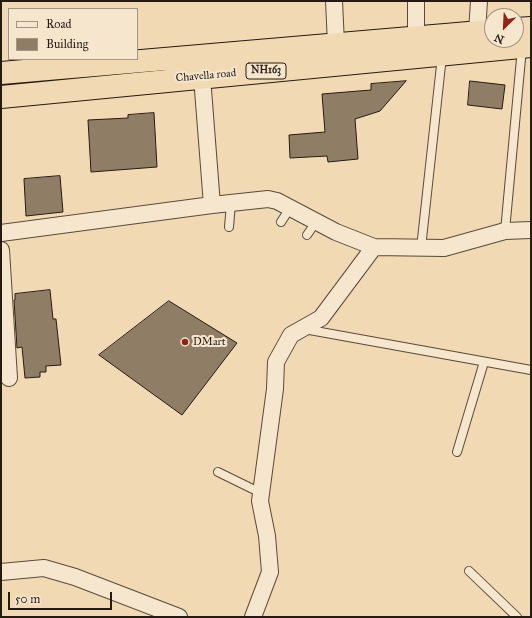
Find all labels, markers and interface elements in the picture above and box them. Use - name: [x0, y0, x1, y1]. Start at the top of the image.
- legend: [8, 8, 138, 60]
- north arrow: [484, 8, 524, 48]
- text: Road: [46, 17, 72, 31]
- text: N: [492, 31, 506, 46]
- text: Building: [46, 37, 88, 51]
- road number: NH163: [246, 63, 286, 79]
- street label: Chavella road: [175, 67, 237, 85]
- place label: DMart: [193, 335, 226, 349]
- marker: DMart: [180, 337, 190, 347]
- scale bar: [10, 584, 114, 610]
- text: 50 m: [15, 592, 40, 606]

